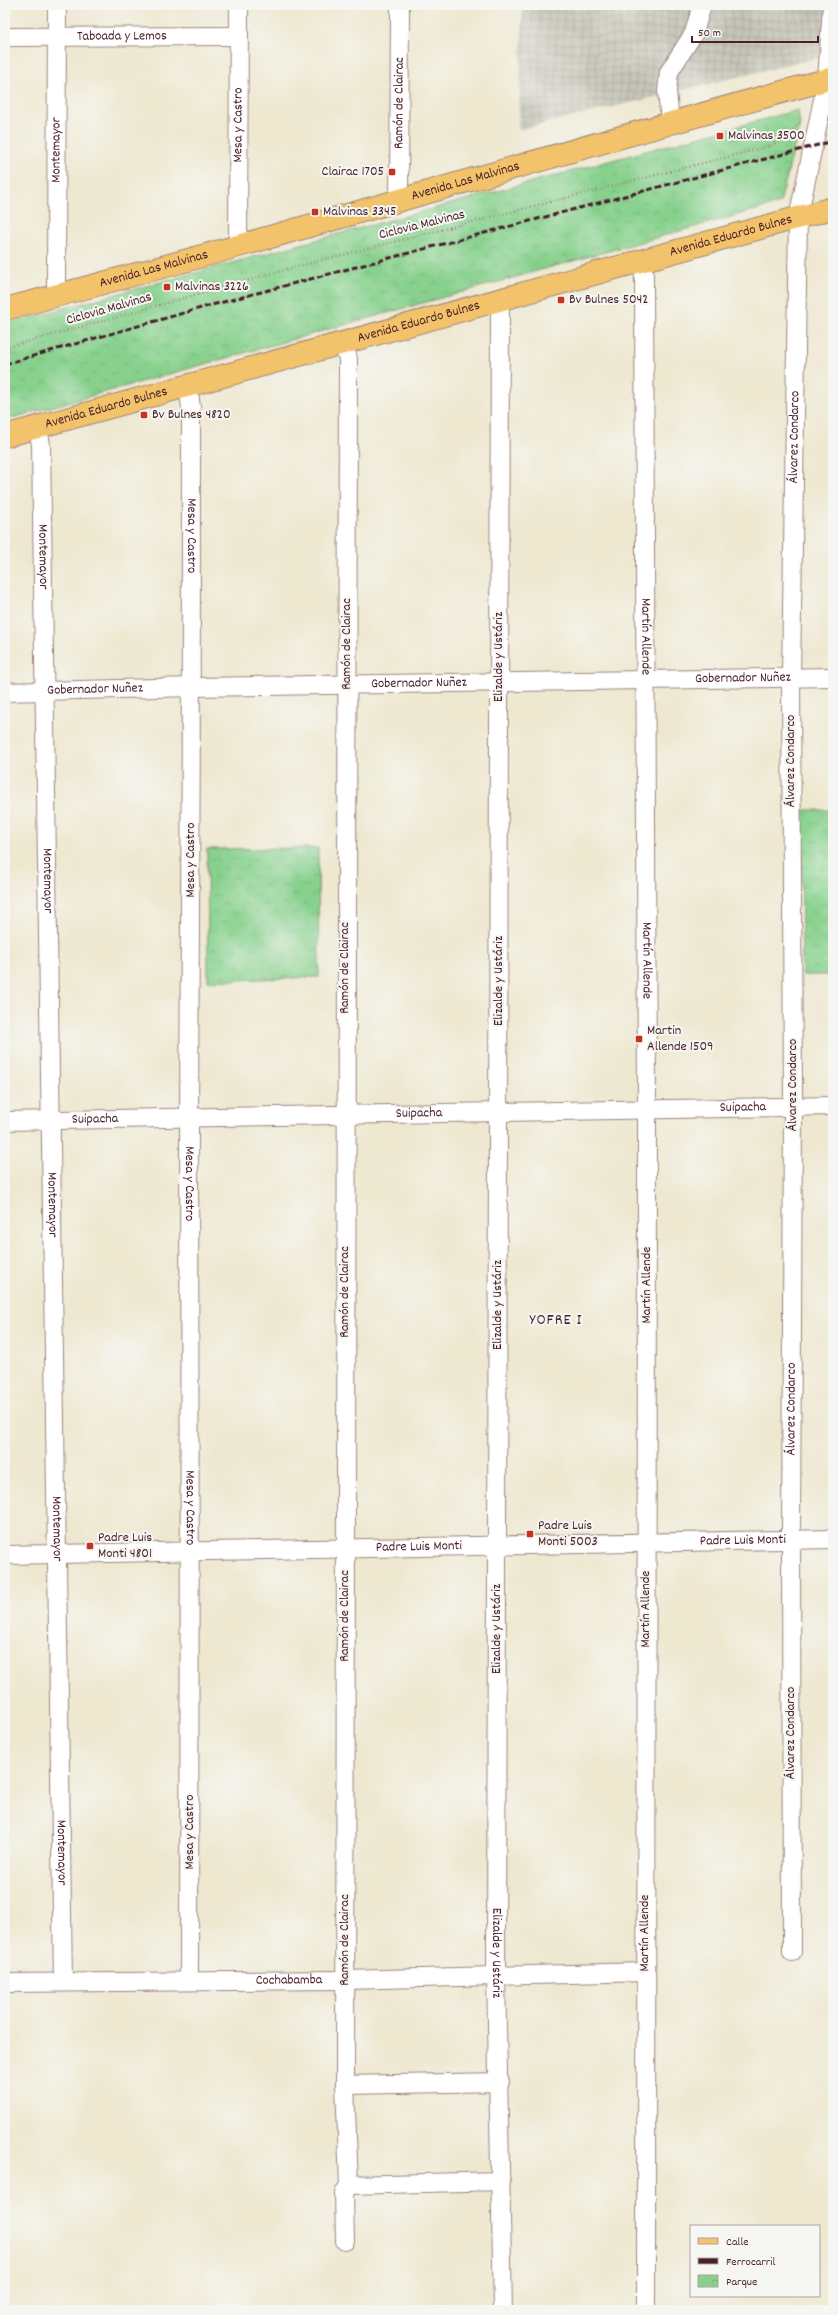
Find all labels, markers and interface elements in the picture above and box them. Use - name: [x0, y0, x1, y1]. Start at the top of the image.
- scale bar: [692, 18, 818, 44]
- text: 50 m: [698, 25, 721, 42]
- street label: Taboada y Lemos: [77, 26, 167, 47]
- street label: Ramón de Clairac: [389, 57, 410, 149]
- street label: Mesa y Castro: [228, 87, 249, 163]
- street label: Montemayor: [46, 116, 67, 183]
- place label: Malvinas 3500: [728, 126, 805, 146]
- marker: Malvinas 3500: [715, 131, 725, 141]
- street label: Avenida Las Malvinas: [409, 156, 522, 206]
- place label: Clairac 1705: [321, 162, 384, 182]
- marker: Clairac 1705: [387, 167, 397, 177]
- place label: Malvinas 3345: [323, 202, 396, 222]
- street label: Ciclovia Malvinas: [377, 205, 467, 245]
- marker: Malvinas 3345: [310, 207, 320, 217]
- street label: Avenida Eduardo Bulnes: [667, 210, 795, 263]
- street label: Avenida Las Malvinas: [97, 245, 211, 294]
- place label: Malvinas 3226: [175, 277, 249, 297]
- marker: Malvinas 3226: [162, 282, 172, 292]
- street label: Ciclovia Malvinas: [64, 287, 154, 331]
- place label: Bv Bulnes 5042: [569, 290, 648, 310]
- marker: Bv Bulnes 5042: [556, 295, 566, 305]
- street label: Avenida Eduardo Bulnes: [355, 296, 482, 349]
- street label: Avenida Eduardo Bulnes: [43, 382, 170, 435]
- street label: Álvarez Condarco: [784, 390, 805, 484]
- place label: Bv Bulnes 4820: [152, 405, 231, 425]
- marker: Bv Bulnes 4820: [139, 410, 149, 420]
- street label: Mesa y Castro: [181, 498, 201, 573]
- street label: Montemayor: [32, 524, 53, 590]
- street label: Ramón de Clairac: [337, 598, 357, 690]
- street label: Martín Allende: [635, 598, 655, 675]
- street label: Elizalde y Ustáriz: [489, 611, 509, 702]
- street label: Gobernador Nuñez: [695, 668, 792, 689]
- street label: Gobernador Nuñez: [371, 673, 468, 694]
- street label: Gobernador Nuñez: [47, 678, 144, 701]
- street label: Álvarez Condarco: [781, 715, 801, 807]
- street label: Mesa y Castro: [181, 823, 201, 897]
- street label: Montemayor: [37, 848, 58, 914]
- street label: Ramón de Clairac: [335, 922, 355, 1014]
- street label: Martín Allende: [636, 922, 657, 999]
- street label: Elizalde y Ustáriz: [489, 935, 509, 1026]
- place label: Martin Allende 1509: [647, 1021, 713, 1057]
- marker: Martin Allende 1509: [634, 1034, 644, 1044]
- street label: Álvarez Condarco: [783, 1039, 803, 1131]
- street label: Suipacha: [719, 1097, 767, 1118]
- street label: Suipacha: [396, 1103, 443, 1124]
- street label: Suipacha: [72, 1109, 119, 1130]
- street label: Mesa y Castro: [179, 1146, 199, 1221]
- street label: Montemayor: [41, 1172, 62, 1238]
- street label: Ramón de Clairac: [335, 1246, 355, 1338]
- street label: Martín Allende: [637, 1246, 657, 1324]
- street label: Elizalde y Ustáriz: [488, 1259, 508, 1350]
- district label: YOFRE I: [530, 1309, 582, 1332]
- street label: Álvarez Condarco: [781, 1363, 802, 1455]
- street label: Mesa y Castro: [180, 1470, 200, 1545]
- street label: Montemayor: [46, 1496, 67, 1562]
- place label: Padre Luis Monti 5003: [538, 1516, 598, 1552]
- place label: Padre Luis Monti 4801: [98, 1528, 152, 1564]
- marker: Padre Luis Monti 5003: [525, 1529, 535, 1539]
- street label: Padre Luis Monti: [700, 1530, 787, 1552]
- street label: Padre Luis Monti: [376, 1536, 463, 1558]
- marker: Padre Luis Monti 4801: [85, 1541, 95, 1551]
- street label: Ramón de Clairac: [335, 1570, 355, 1662]
- street label: Martín Allende: [636, 1570, 656, 1648]
- street label: Elizalde y Ustáriz: [487, 1583, 507, 1674]
- street label: Álvarez Condarco: [781, 1687, 801, 1779]
- street label: Mesa y Castro: [180, 1795, 200, 1869]
- street label: Montemayor: [51, 1820, 72, 1886]
- street label: Ramón de Clairac: [335, 1894, 355, 1986]
- street label: Martín Allende: [635, 1894, 655, 1972]
- street label: Elizalde y Ustáriz: [486, 1908, 506, 1999]
- street label: Cochabamba: [256, 1970, 323, 1991]
- legend: [690, 2225, 820, 2297]
- text: Calle: [726, 2234, 749, 2251]
- text: Ferrocarril: [726, 2254, 775, 2271]
- text: Parque: [726, 2274, 757, 2291]

